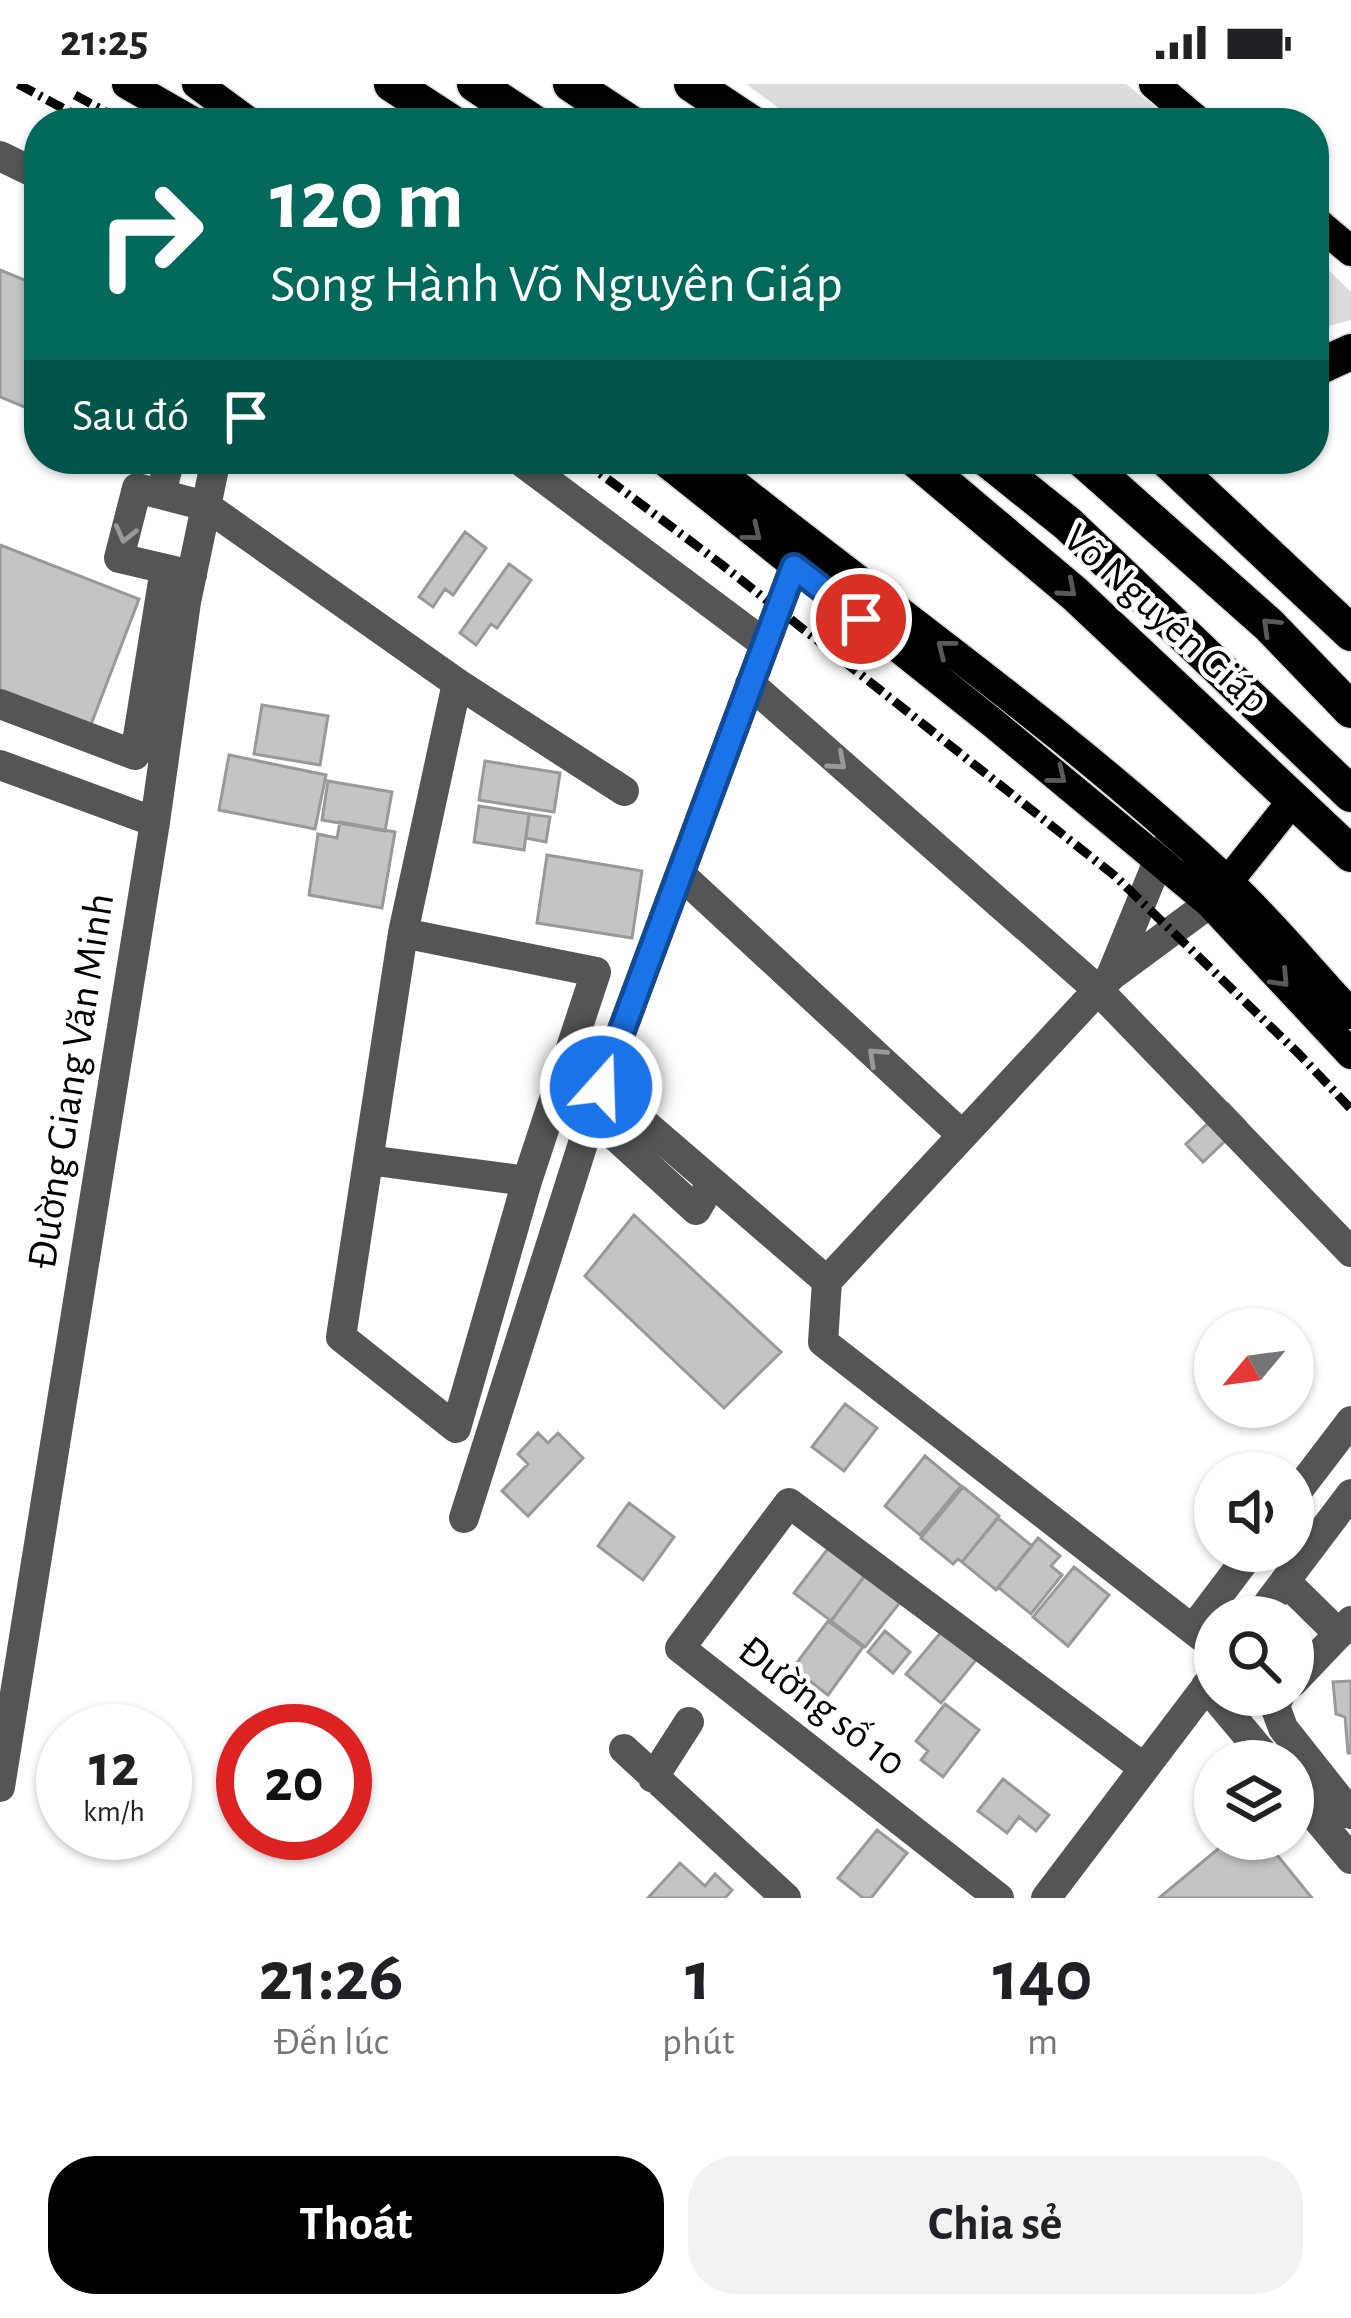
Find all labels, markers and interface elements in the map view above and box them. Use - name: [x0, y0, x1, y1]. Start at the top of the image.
- text: 21:25: [60, 19, 148, 64]
- icon: right: [72, 156, 228, 312]
- text: 120 m: [270, 160, 464, 244]
- text: Song Hành Võ Nguyên Giáp: [270, 258, 843, 312]
- icon: arrive: [213, 384, 279, 450]
- text: Sau đó: [72, 394, 189, 439]
- street label: Võ Nguyên Giáp: [1055, 516, 1277, 722]
- one-way arrow: [739, 519, 761, 540]
- one-way arrow: [114, 523, 139, 543]
- pin: [810, 568, 912, 670]
- one-way arrow: [1054, 574, 1076, 596]
- icon: arrive: [828, 586, 894, 652]
- one-way arrow: [1262, 619, 1283, 641]
- one-way arrow: [936, 641, 958, 663]
- one-way arrow: [824, 748, 846, 769]
- one-way arrow: [1044, 762, 1066, 783]
- street label: Đường Giang Văn Minh: [21, 890, 121, 1272]
- one-way arrow: [1266, 965, 1288, 986]
- position arrow: [538, 1024, 664, 1150]
- one-way arrow: [868, 1049, 889, 1070]
- north arrow: [1194, 1308, 1314, 1428]
- map controls: [1194, 1308, 1314, 1860]
- button: sound: [1194, 1452, 1314, 1572]
- button: search: [1194, 1596, 1314, 1716]
- street label: Đường số 10: [730, 1628, 914, 1784]
- speed limit sign: 20: [216, 1704, 372, 1860]
- text: 12: [89, 1737, 139, 1797]
- button: layers: [1194, 1740, 1314, 1860]
- text: km/h: [83, 1797, 145, 1827]
- text: 21:26: [258, 1941, 403, 2013]
- text: 1: [685, 1941, 711, 2013]
- text: 140: [993, 1941, 1093, 2013]
- text: Đến lúc: [273, 2023, 389, 2062]
- text: phút: [662, 2023, 734, 2062]
- text: m: [1027, 2023, 1058, 2062]
- button: Thoát: [48, 2156, 664, 2294]
- button: Chia sẻ: [688, 2156, 1303, 2294]

